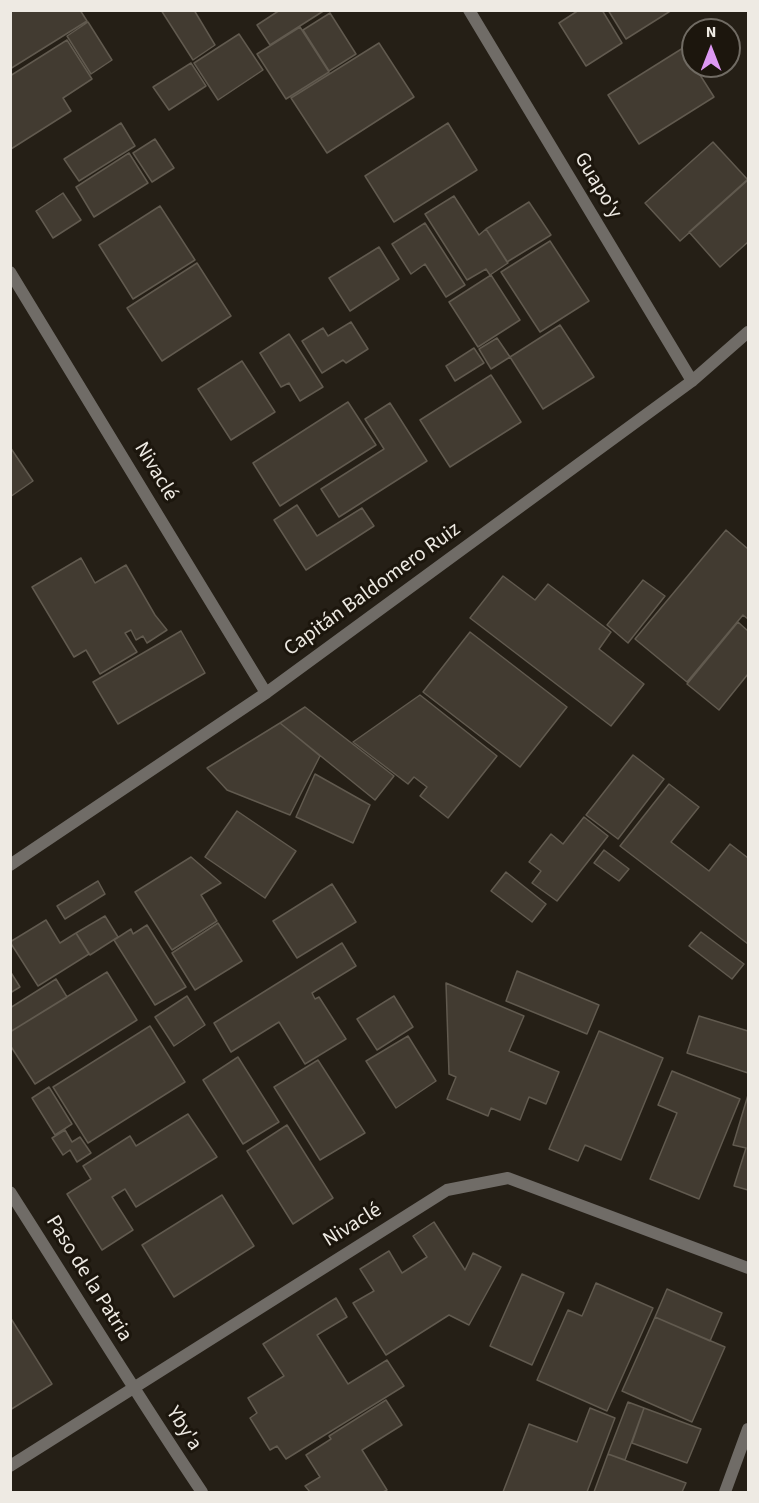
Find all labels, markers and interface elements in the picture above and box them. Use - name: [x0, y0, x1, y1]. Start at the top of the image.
- north arrow: [681, 18, 741, 78]
- text: N: [706, 21, 716, 43]
- street label: Guapo'y: [568, 148, 626, 224]
- street label: Nivaclé: [128, 438, 182, 506]
- street label: Capitán Baldomero Ruiz: [280, 518, 466, 662]
- street label: Nivaclé: [319, 1198, 387, 1254]
- street label: Paso de la Patria: [39, 1211, 137, 1347]
- street label: Yby'a: [160, 1402, 206, 1456]

